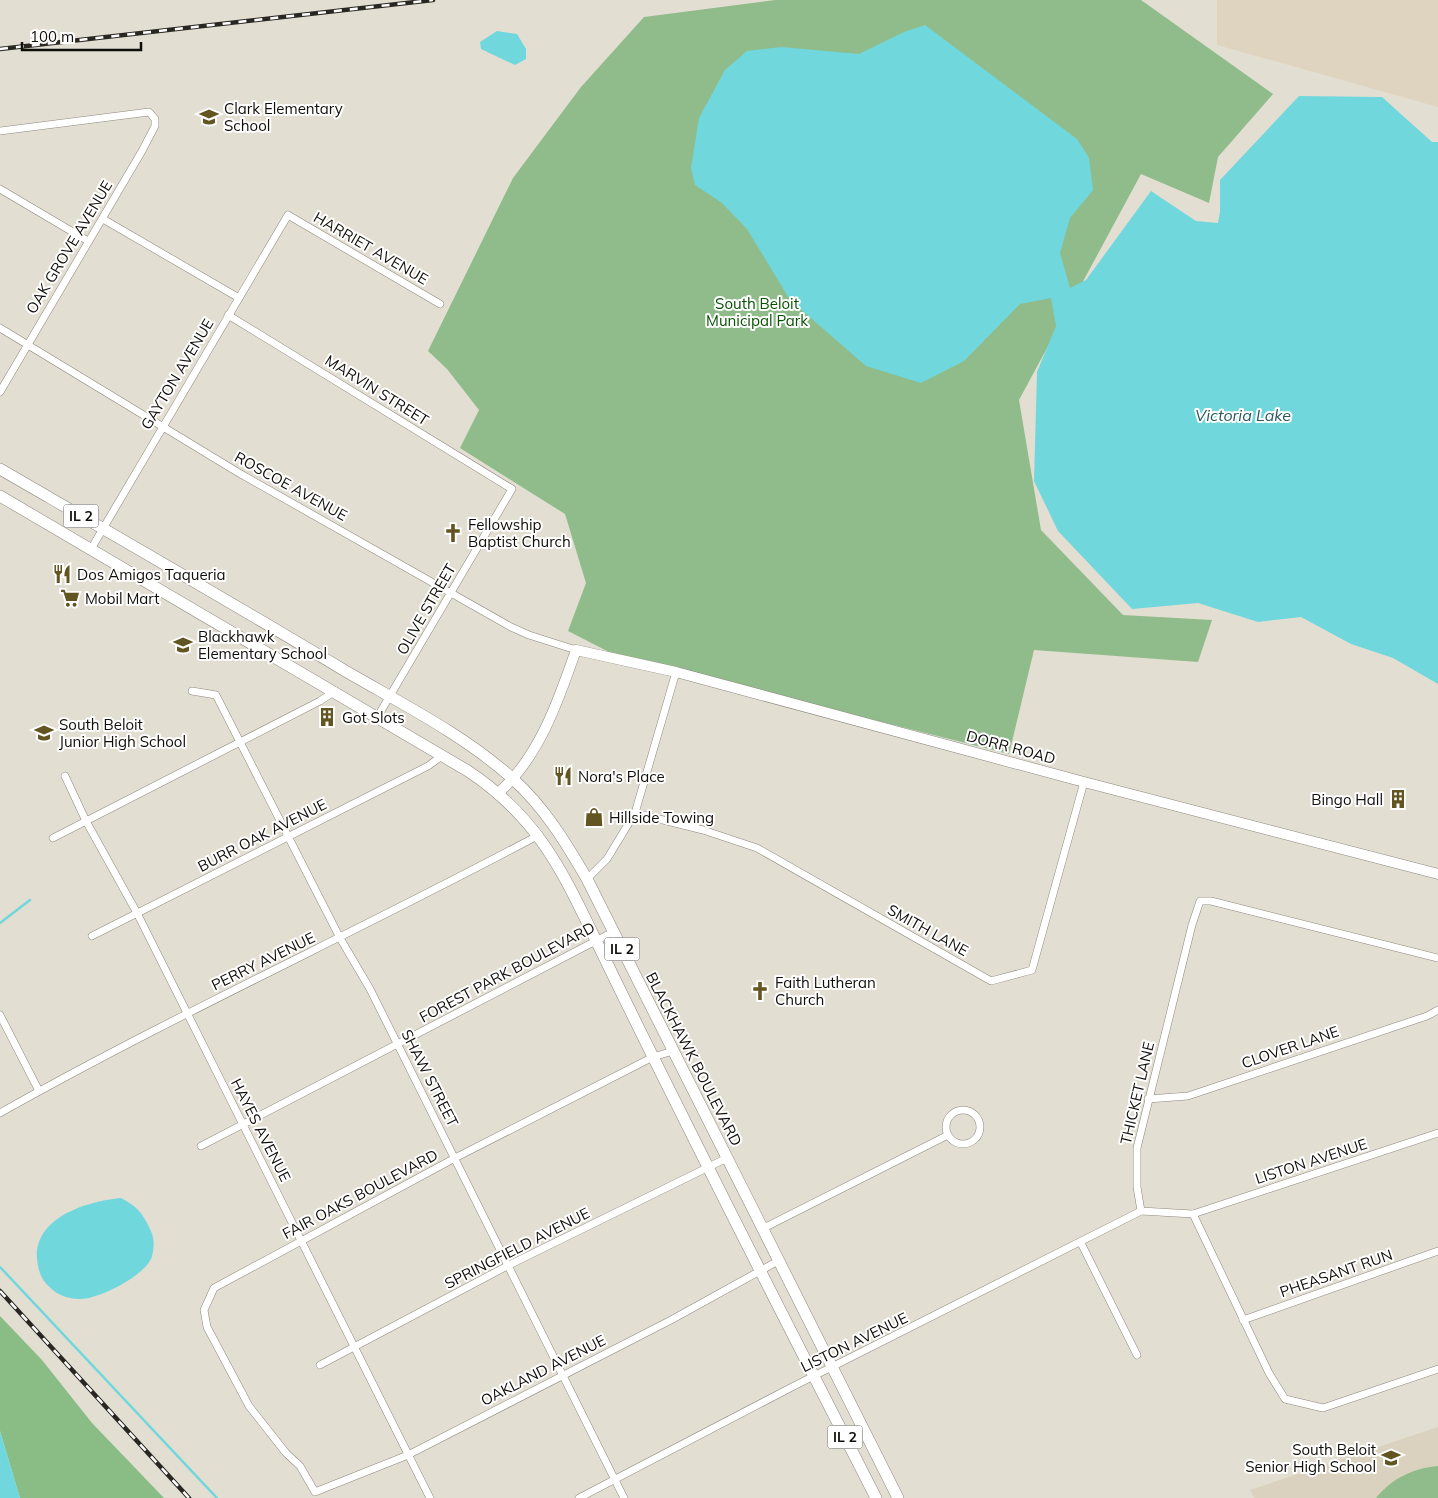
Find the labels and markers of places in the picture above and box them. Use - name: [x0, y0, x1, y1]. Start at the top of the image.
- place label: Clark Elementary School: [224, 99, 343, 135]
- school or university icon: Clark Elementary School: [198, 106, 220, 128]
- place label: Fellowship Baptist Church: [468, 515, 571, 551]
- church icon: Fellowship Baptist Church: [442, 522, 464, 544]
- restaurant icon: Dos Amigos Taqueria: [51, 563, 73, 585]
- place label: Dos Amigos Taqueria: [77, 565, 226, 584]
- supermarket icon: Mobil Mart: [59, 587, 81, 609]
- place label: Mobil Mart: [85, 589, 159, 608]
- place label: Blackhawk Elementary School: [198, 627, 327, 663]
- school or university icon: Blackhawk Elementary School: [172, 634, 194, 656]
- building icon: Got Slots: [316, 706, 338, 728]
- place label: Got Slots: [342, 708, 405, 727]
- place label: South Beloit Junior High School: [59, 715, 186, 751]
- school or university icon: South Beloit Junior High School: [33, 722, 55, 744]
- restaurant icon: Nora's Place: [552, 765, 574, 787]
- place label: Nora's Place: [578, 767, 665, 786]
- building icon: Bingo Hall: [1387, 788, 1409, 810]
- place label: Bingo Hall: [1311, 790, 1383, 809]
- shop icon: Hillside Towing: [583, 806, 605, 828]
- place label: Hillside Towing: [609, 808, 714, 827]
- place label: Faith Lutheran Church: [775, 973, 876, 1009]
- church icon: Faith Lutheran Church: [749, 980, 771, 1002]
- place label: South Beloit Senior High School: [1245, 1440, 1376, 1476]
- school or university icon: South Beloit Senior High School: [1380, 1447, 1402, 1469]

